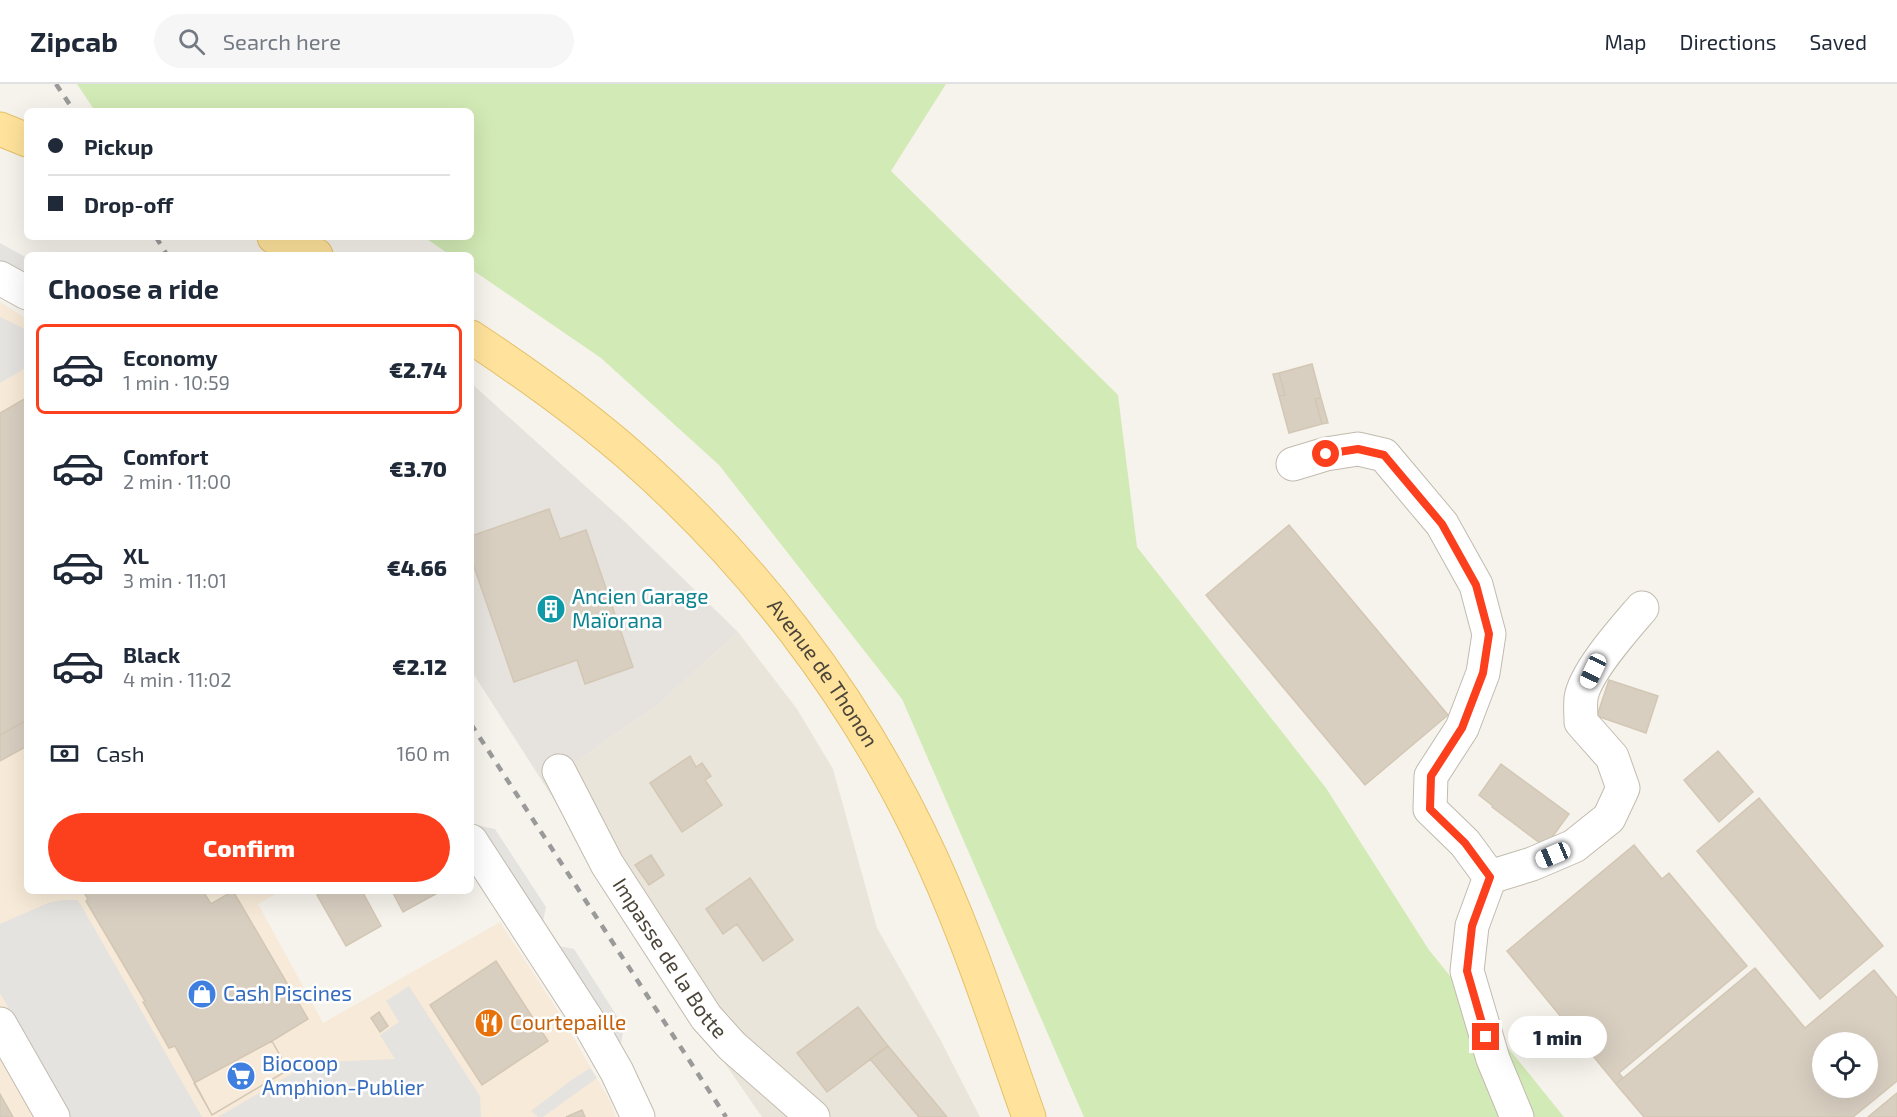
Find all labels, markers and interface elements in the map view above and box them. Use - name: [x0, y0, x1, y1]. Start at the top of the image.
- search box: [154, 14, 574, 68]
- text: Zipcab: [30, 24, 118, 58]
- icon: search: [175, 25, 208, 58]
- text: Search here: [223, 28, 341, 54]
- text: Map: [1604, 29, 1647, 54]
- text: Directions: [1680, 29, 1776, 54]
- text: Saved: [1809, 29, 1867, 54]
- text: Pickup: [84, 133, 153, 159]
- text: Drop-off: [84, 191, 173, 217]
- text: Choose a ride: [48, 272, 219, 304]
- icon: car: [51, 342, 105, 396]
- text: Economy: [123, 344, 218, 370]
- text: €2.74: [389, 356, 447, 382]
- text: 1 min · 10:59: [123, 370, 230, 394]
- route start: [1312, 440, 1339, 467]
- icon: car: [51, 441, 105, 495]
- text: Comfort: [123, 443, 208, 469]
- text: €3.70: [389, 455, 447, 481]
- text: 2 min · 11:00: [123, 469, 231, 493]
- icon: car: [51, 540, 105, 594]
- text: XL: [123, 542, 149, 568]
- text: €4.66: [387, 554, 447, 580]
- text: 3 min · 11:01: [123, 568, 227, 592]
- place label: Ancien Garage Maïorana: [572, 583, 708, 632]
- building icon: Ancien Garage Maïorana: [535, 593, 567, 625]
- street label: Avenue de Thonon: [763, 593, 884, 751]
- icon: car: [51, 639, 105, 693]
- text: Black: [123, 641, 180, 667]
- car: [1577, 651, 1609, 691]
- text: €2.12: [392, 653, 447, 679]
- text: 4 min · 11:02: [123, 667, 231, 691]
- icon: cash: [48, 737, 81, 770]
- text: Cash: [96, 740, 145, 766]
- text: 160 m: [397, 741, 450, 765]
- button: Confirm: [48, 813, 450, 882]
- car: [1533, 840, 1573, 870]
- street label: Impasse de la Botte: [608, 873, 733, 1043]
- shop icon: Cash Piscines: [186, 978, 218, 1010]
- place label: Cash Piscines: [223, 980, 352, 1005]
- restaurant icon: Courtepaille: [473, 1007, 505, 1039]
- place label: Courtepaille: [510, 1009, 626, 1034]
- callout: 1 min: [1507, 1016, 1606, 1058]
- route end: [1472, 1023, 1499, 1050]
- text: 1 min: [1533, 1025, 1582, 1049]
- map controls: [1812, 1032, 1878, 1098]
- button: locate: [1812, 1032, 1878, 1098]
- place label: Biocoop Amphion-Publier: [262, 1050, 425, 1099]
- supermarket icon: Biocoop Amphion-Publier: [225, 1060, 257, 1092]

